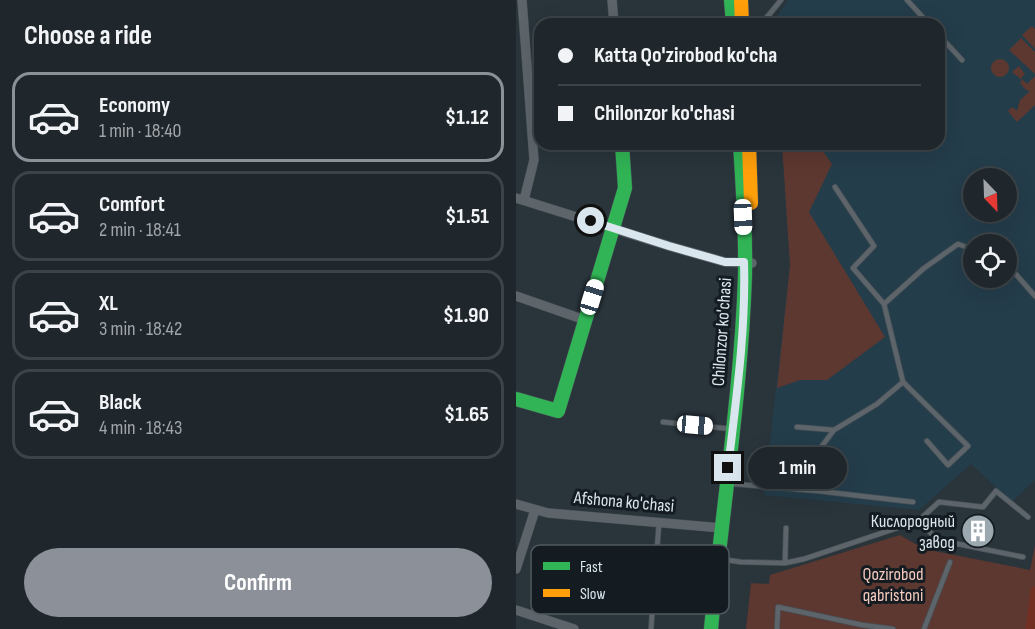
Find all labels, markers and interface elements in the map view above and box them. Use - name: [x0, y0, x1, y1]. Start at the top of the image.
- text: Choose a ride: [24, 20, 152, 52]
- text: Katta Qo'zirobod ko'cha: [594, 42, 777, 69]
- icon: car: [27, 90, 81, 144]
- text: Economy: [99, 92, 170, 119]
- text: Chilonzor ko'chasi: [594, 100, 735, 127]
- text: $1.12: [445, 104, 489, 131]
- text: 1 min · 18:40: [99, 119, 181, 143]
- north arrow: [963, 168, 1017, 222]
- map controls: [963, 168, 1017, 288]
- icon: car: [27, 189, 81, 243]
- text: Comfort: [99, 191, 165, 218]
- car: [733, 199, 753, 235]
- text: $1.51: [445, 203, 489, 230]
- route start: [577, 207, 604, 234]
- text: 2 min · 18:41: [99, 218, 181, 242]
- button: locate: [963, 234, 1017, 288]
- car: [578, 277, 606, 317]
- street label: Chilonzor ko'chasi: [708, 277, 736, 387]
- icon: car: [27, 288, 81, 342]
- text: XL: [99, 290, 118, 317]
- text: $1.90: [443, 302, 489, 329]
- text: 3 min · 18:42: [99, 317, 182, 341]
- icon: car: [27, 387, 81, 441]
- text: Black: [99, 389, 141, 416]
- text: $1.65: [444, 401, 489, 428]
- car: [676, 414, 714, 436]
- text: 4 min · 18:43: [99, 416, 182, 440]
- callout: 1 min: [749, 447, 848, 489]
- route end: [714, 454, 741, 481]
- text: 1 min: [779, 456, 816, 480]
- street label: Afshona ko'chasi: [572, 487, 675, 517]
- place label: Кислородный завод: [871, 511, 955, 553]
- building icon: Кислородный завод: [960, 513, 996, 549]
- legend: [531, 545, 729, 614]
- button: Confirm: [24, 548, 492, 617]
- text: Fast: [580, 558, 603, 577]
- park label: Qozirobod qabristoni: [863, 564, 923, 606]
- text: Slow: [580, 585, 605, 604]

